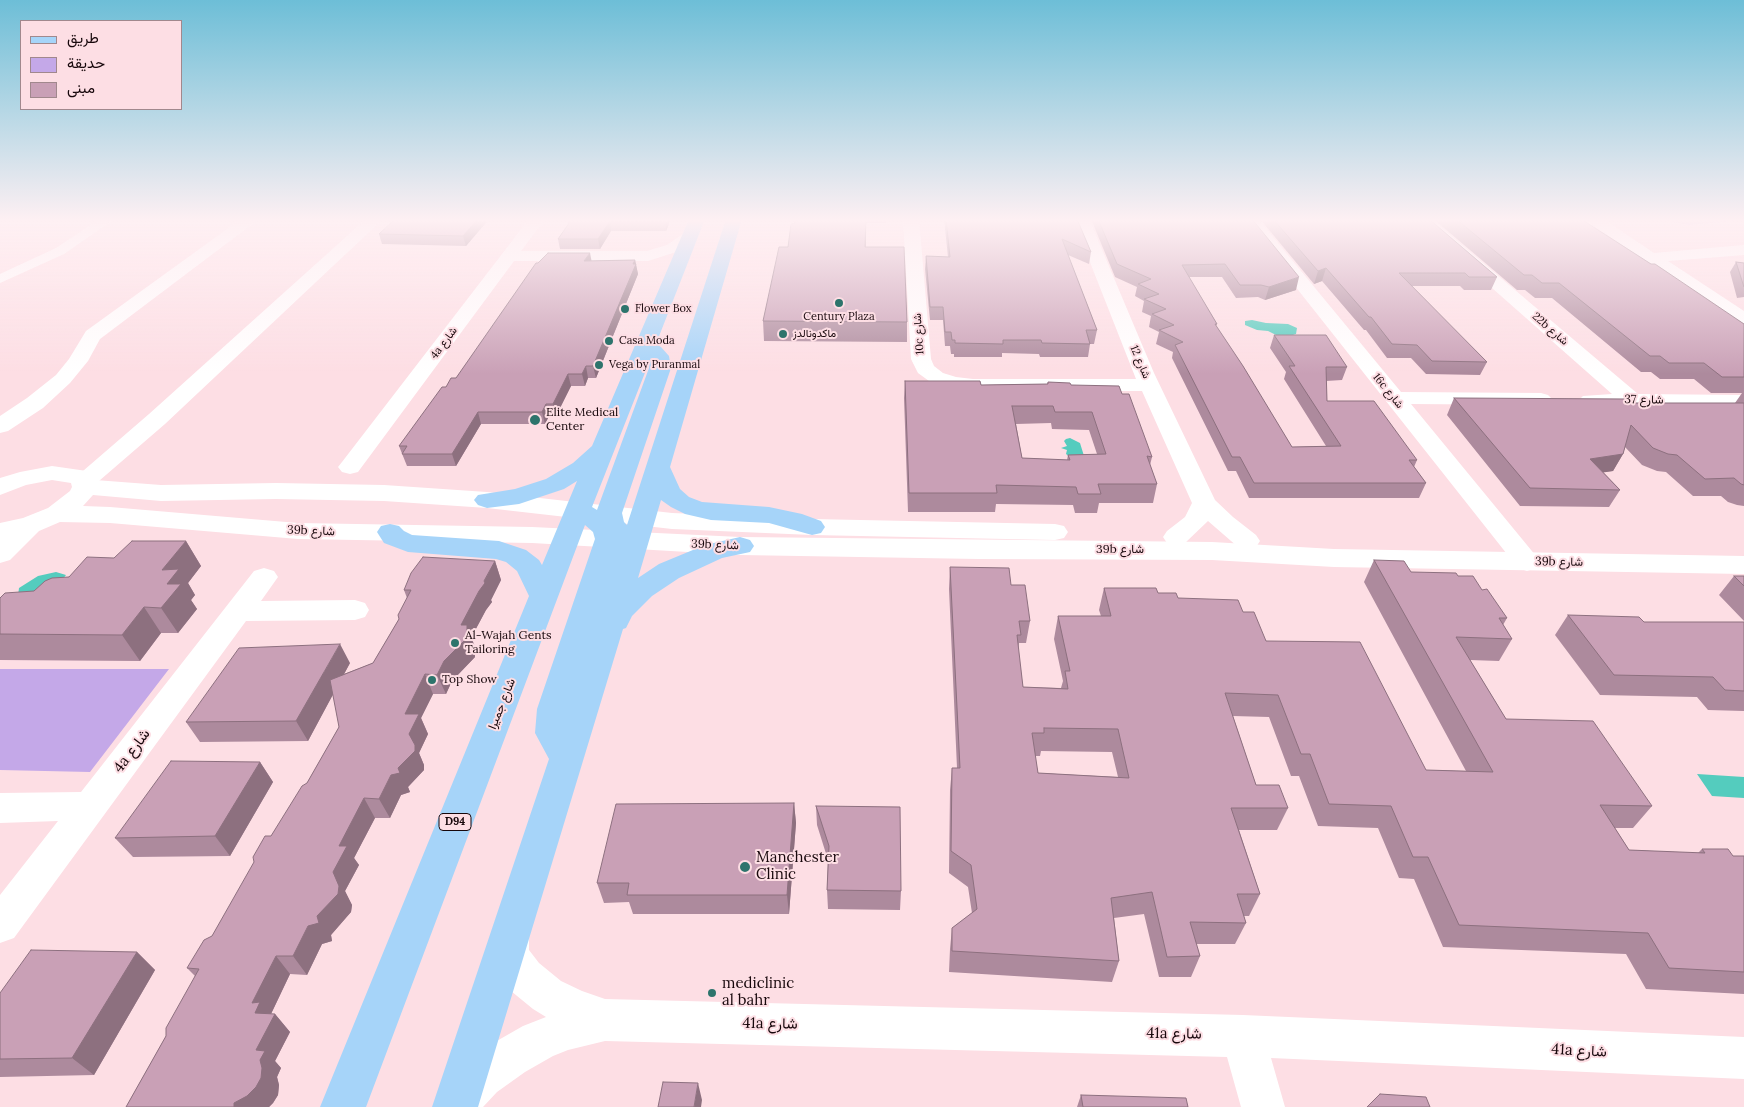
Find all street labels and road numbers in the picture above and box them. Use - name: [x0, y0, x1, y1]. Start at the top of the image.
- street label: 22b شارع: [1529, 310, 1571, 348]
- street label: 10c شارع: [911, 313, 927, 355]
- street label: 4a شارع: [428, 324, 460, 362]
- street label: شارع 12: [1127, 343, 1153, 381]
- street label: 16c شارع: [1370, 371, 1406, 411]
- street label: شارع 37: [1624, 392, 1664, 408]
- street label: 39b شارع: [287, 523, 335, 539]
- street label: 39b شارع: [691, 537, 739, 553]
- street label: 39b شارع: [1096, 543, 1144, 557]
- street label: 39b شارع: [1535, 554, 1583, 570]
- street label: شارع جميرا: [485, 676, 519, 732]
- street label: 4a شارع: [110, 726, 154, 776]
- road number: D94: [439, 814, 471, 830]
- street label: 41a شارع: [742, 1015, 798, 1033]
- street label: 41a شارع: [1146, 1025, 1202, 1043]
- street label: 41a شارع: [1551, 1041, 1607, 1061]

